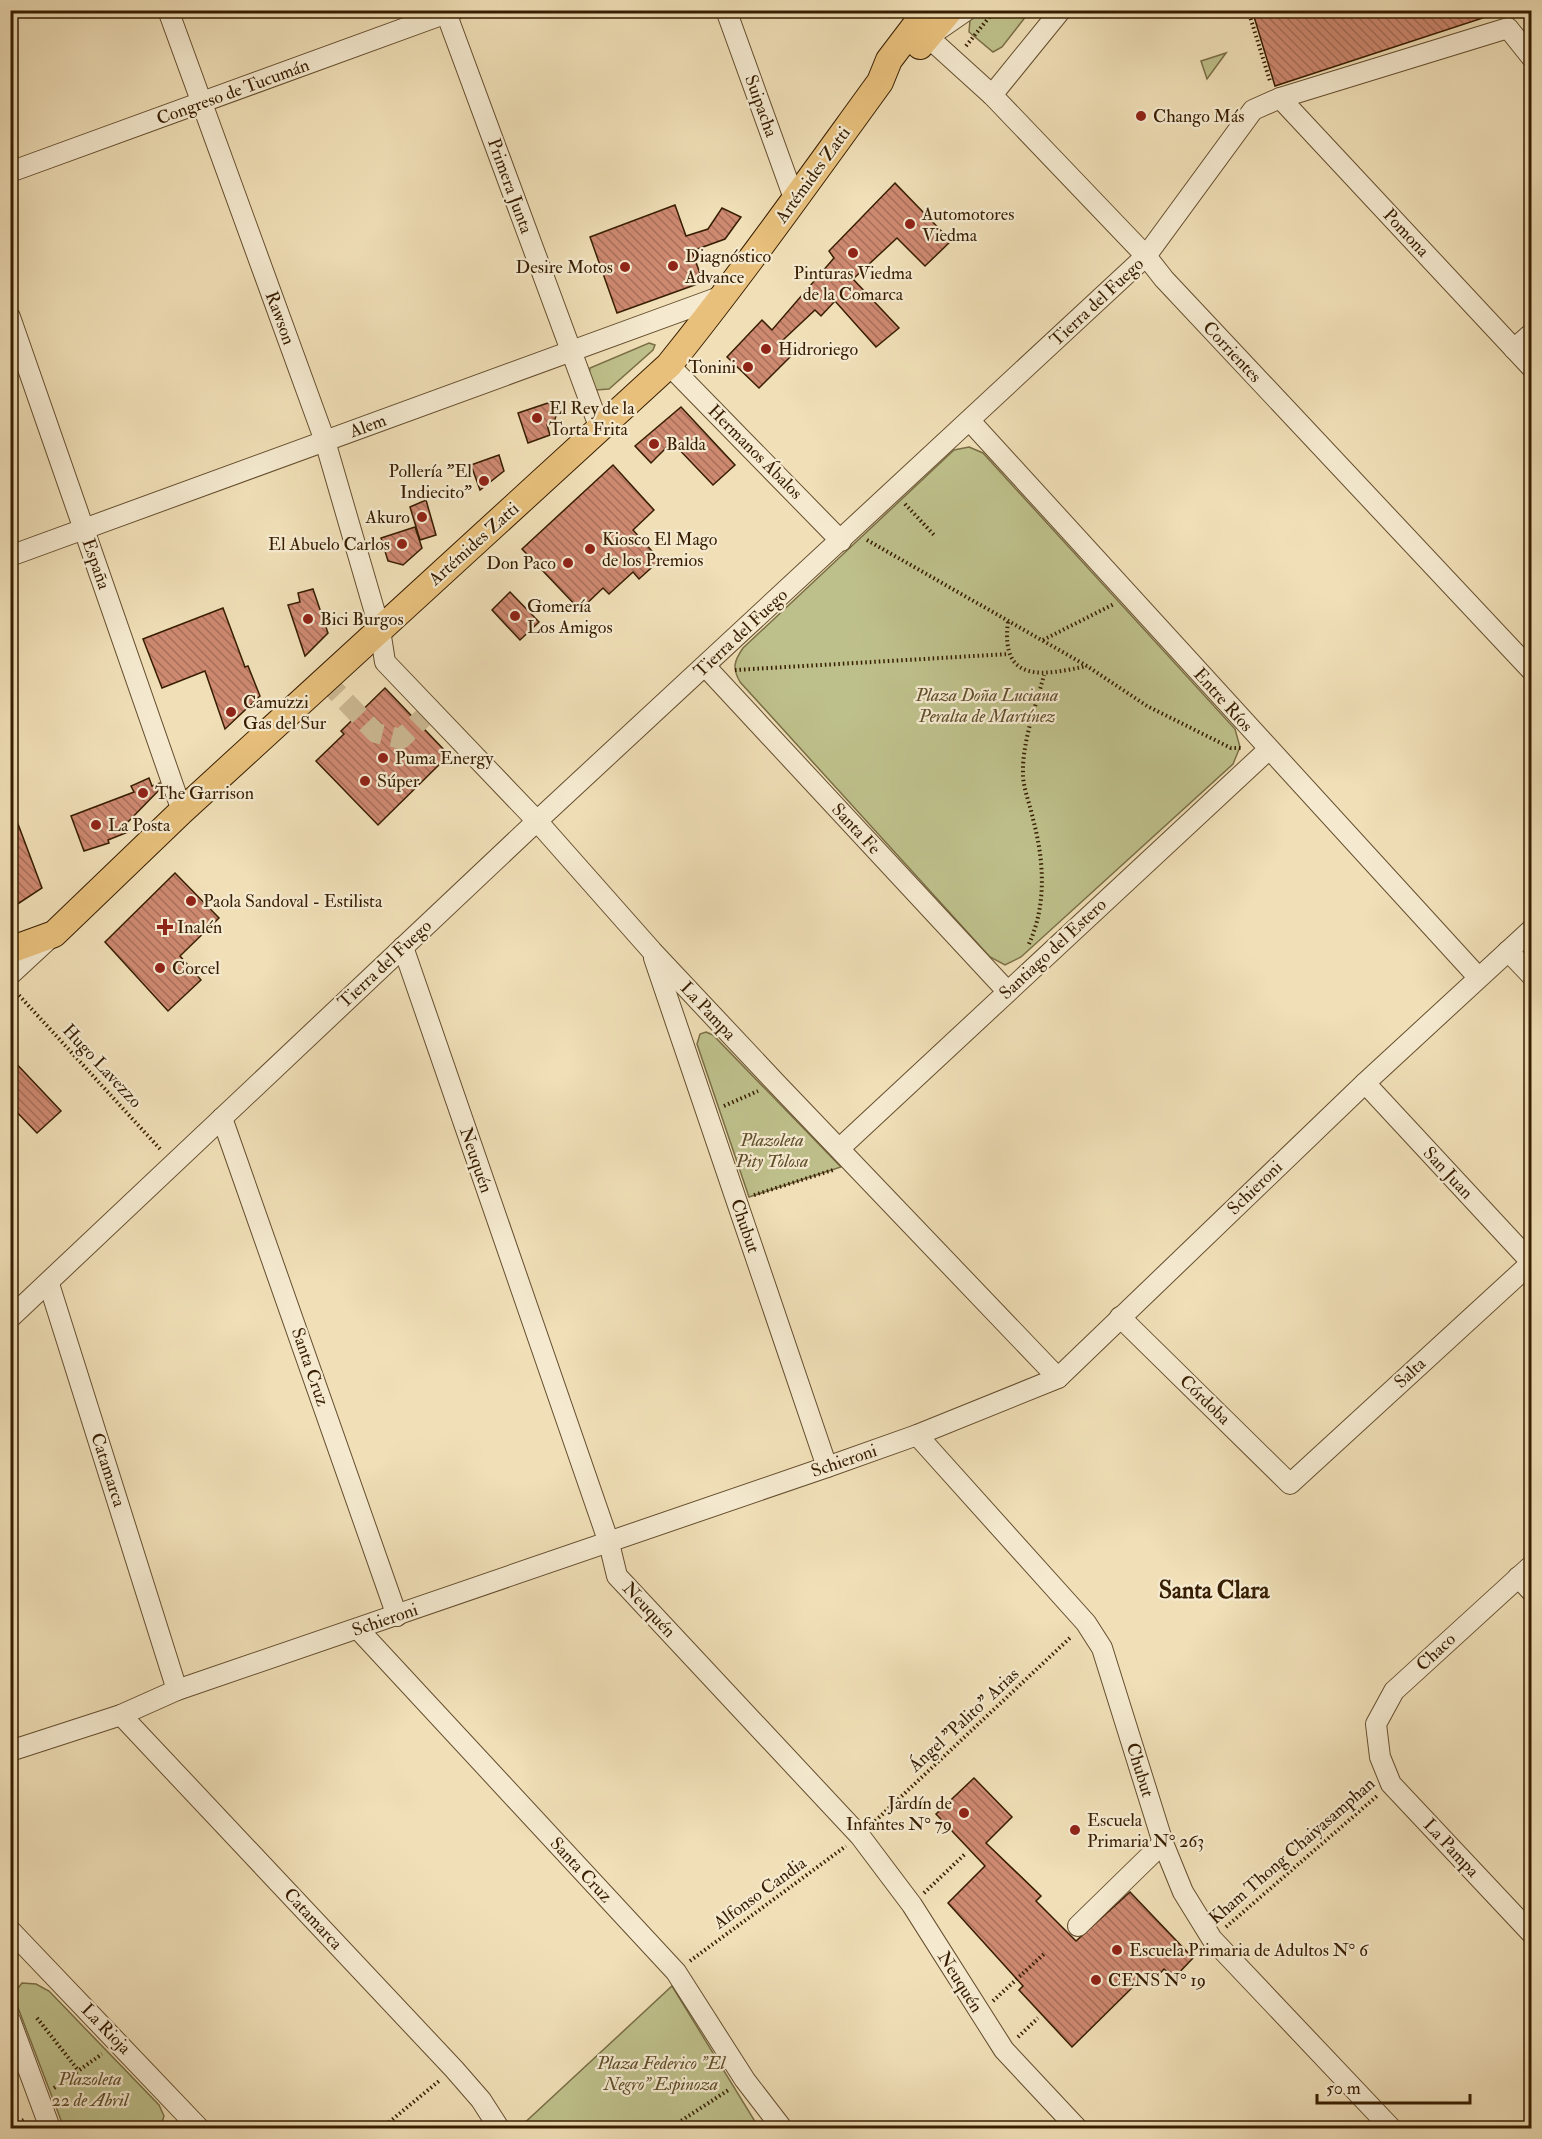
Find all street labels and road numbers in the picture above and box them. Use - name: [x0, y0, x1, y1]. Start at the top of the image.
- street label: Congreso de Tucumán: [153, 54, 313, 130]
- street label: Suipacha: [739, 72, 783, 141]
- street label: Artémides Zatti: [770, 122, 856, 229]
- street label: Primera Junta: [482, 135, 538, 237]
- street label: Pomona: [1378, 204, 1435, 262]
- street label: Tierra del Fuego: [1045, 252, 1149, 351]
- street label: Rawson: [260, 288, 300, 348]
- street label: Corrientes: [1198, 316, 1266, 388]
- street label: Hermanos Ábalos: [703, 400, 807, 504]
- street label: Alem: [346, 409, 390, 444]
- street label: Artémides Zatti: [423, 497, 524, 591]
- street label: España: [77, 536, 116, 593]
- street label: Tierra del Fuego: [689, 583, 793, 682]
- street label: Entre Ríos: [1188, 663, 1258, 737]
- street label: Santa Fe: [826, 798, 886, 860]
- street label: Santiago del Estero: [995, 893, 1112, 1005]
- street label: Tierra del Fuego: [333, 914, 437, 1013]
- street label: La Pampa: [675, 977, 741, 1046]
- street label: Hugo Lavezzo: [57, 1019, 147, 1113]
- street label: Neuquén: [454, 1124, 498, 1196]
- street label: San Juan: [1418, 1142, 1478, 1204]
- street label: Schieroni: [1222, 1156, 1288, 1220]
- street label: Chubut: [725, 1196, 765, 1256]
- street label: Santa Cruz: [286, 1325, 334, 1409]
- street label: Salta: [1389, 1352, 1431, 1393]
- street label: Córdoba: [1175, 1370, 1236, 1430]
- street label: Catamarca: [85, 1430, 131, 1510]
- street label: Schieroni: [808, 1439, 880, 1483]
- street label: Neuquén: [617, 1577, 681, 1643]
- street label: Schieroni: [349, 1598, 421, 1642]
- street label: Chaco: [1411, 1628, 1461, 1676]
- street label: Ángel "Palito" Arias: [903, 1663, 1024, 1778]
- street label: Chubut: [1121, 1740, 1159, 1800]
- street label: Kham Thong Chaiyasamphan: [1204, 1772, 1380, 1930]
- street label: La Pampa: [1418, 1814, 1484, 1883]
- street label: Santa Cruz: [545, 1832, 617, 1908]
- street label: Alfonso Candia: [708, 1851, 811, 1935]
- street label: Catamarca: [279, 1883, 348, 1955]
- street label: Neuquén: [932, 1947, 988, 2017]
- street label: La Rioja: [76, 1999, 136, 2060]

